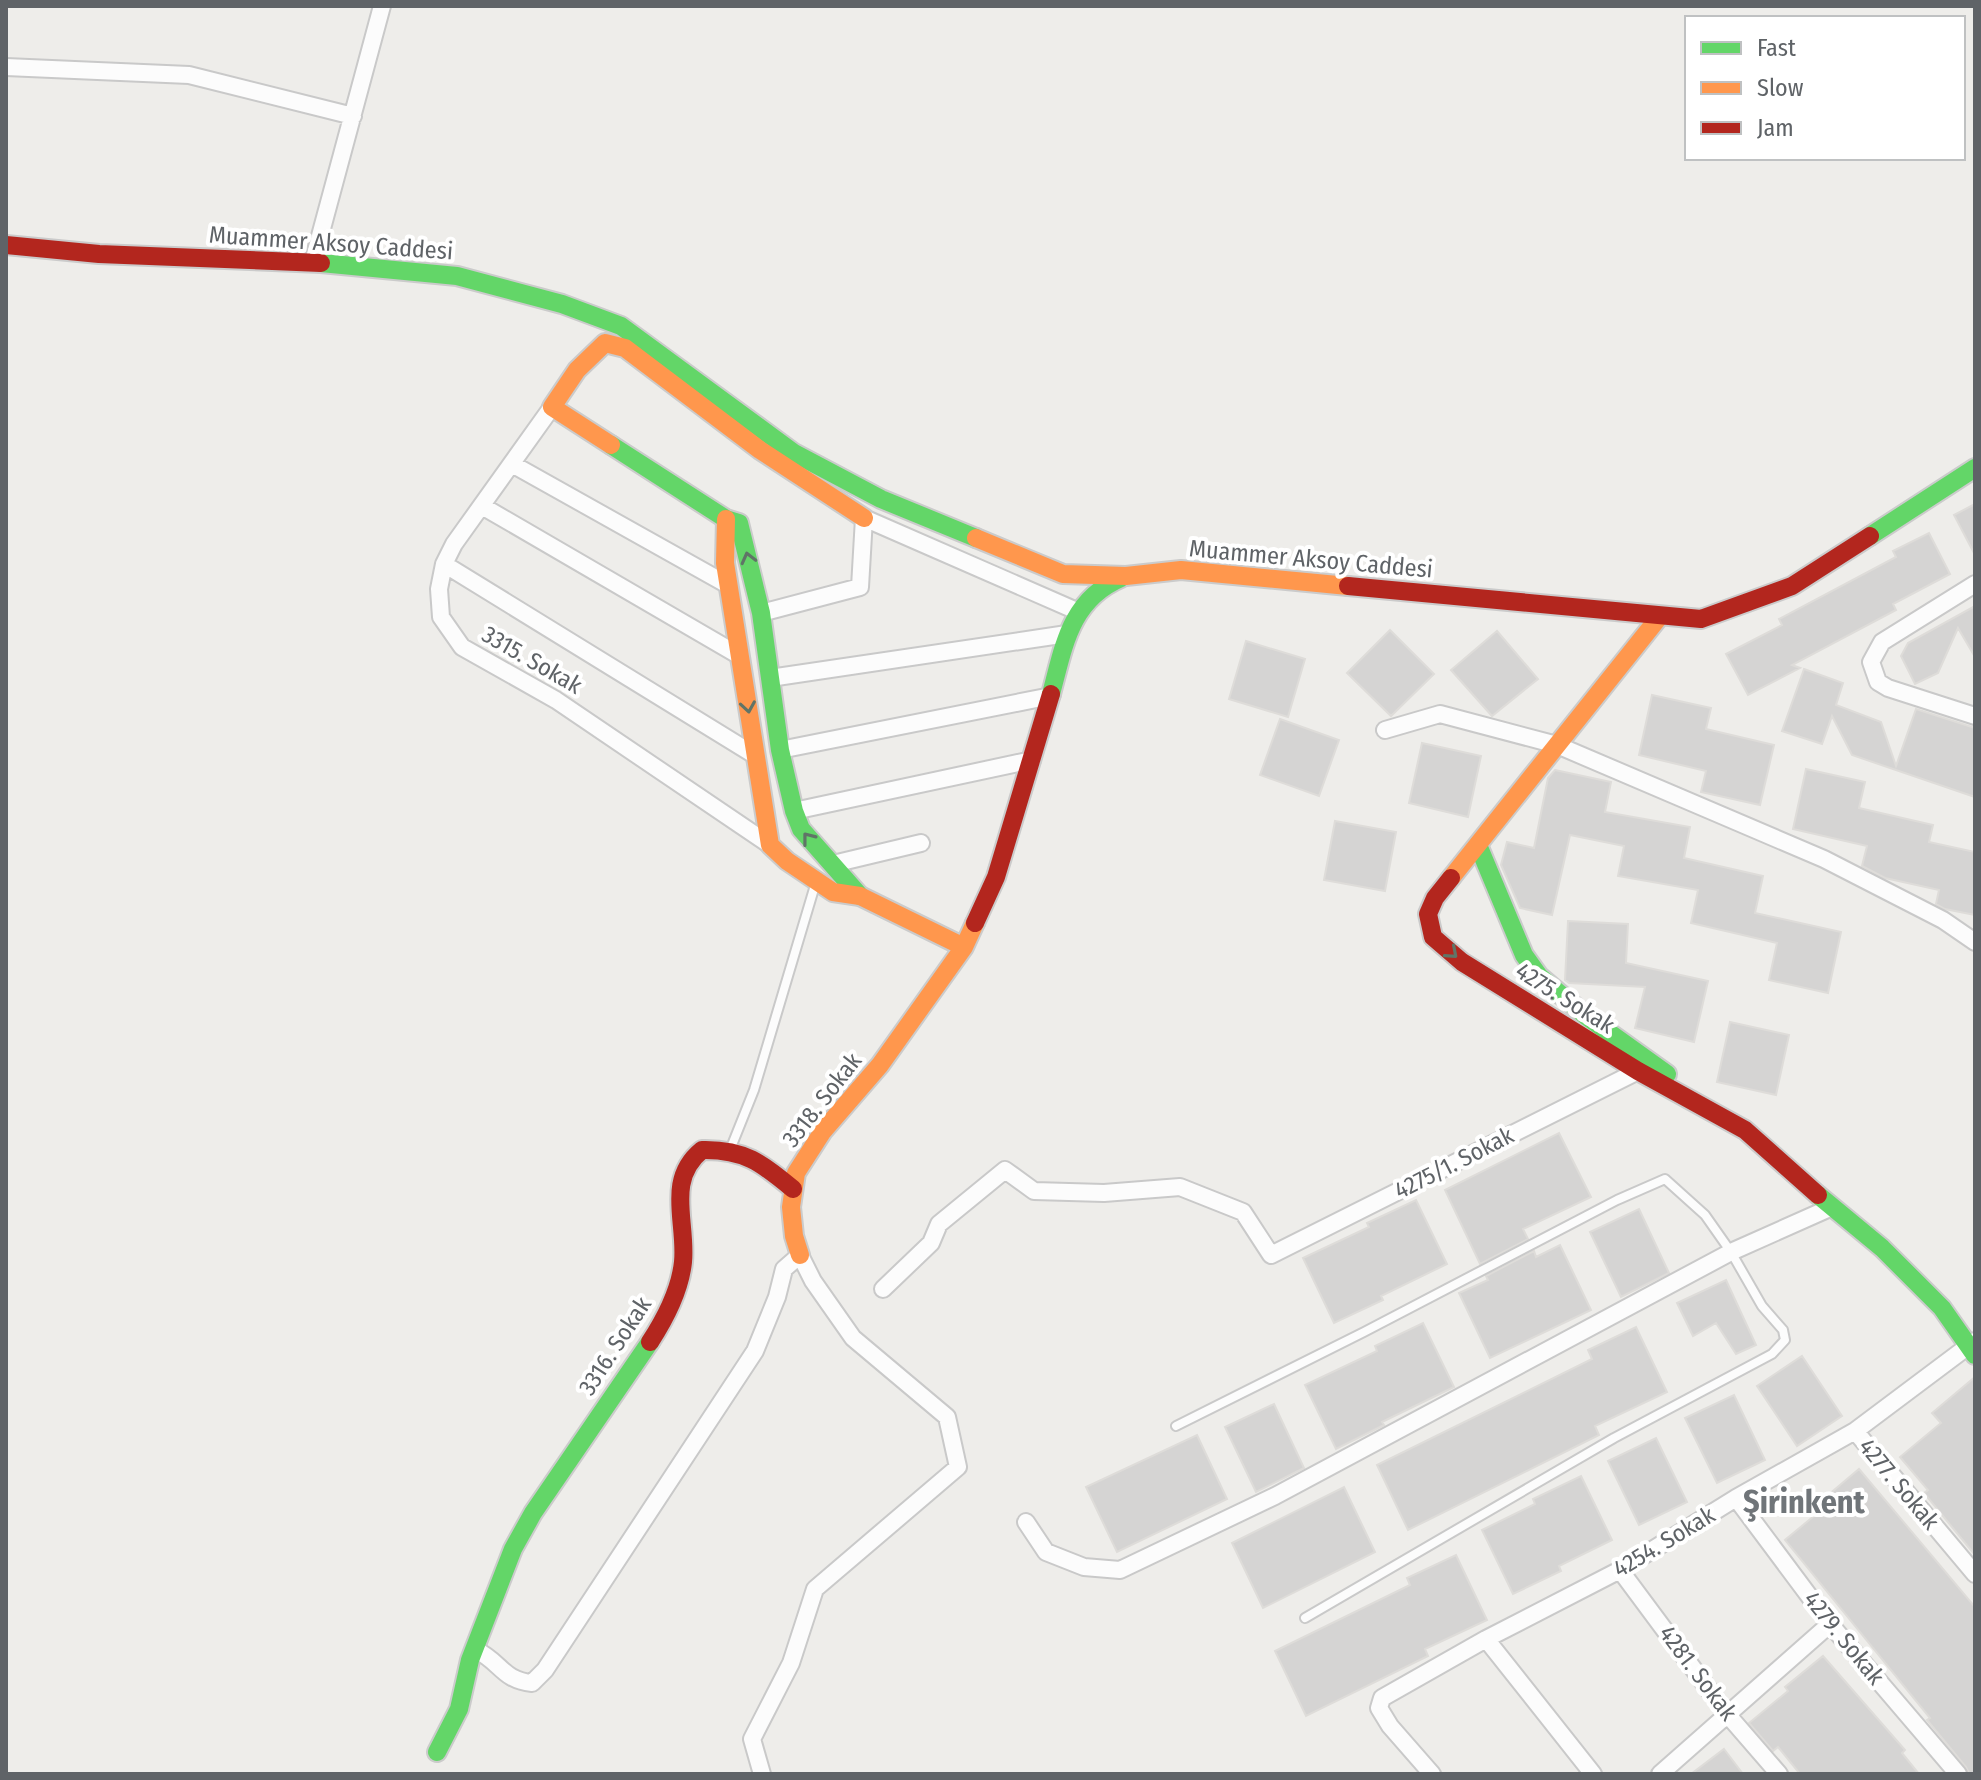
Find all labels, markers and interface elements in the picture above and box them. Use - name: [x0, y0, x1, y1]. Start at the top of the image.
- legend: [1685, 16, 1965, 160]
- text: Fast: [1757, 34, 1796, 62]
- text: Slow: [1757, 74, 1804, 102]
- text: Jam: [1757, 114, 1794, 142]
- street label: Muammer Aksoy Caddesi: [208, 221, 454, 265]
- street label: Muammer Aksoy Caddesi: [1188, 534, 1434, 584]
- one-way arrow: [740, 552, 757, 566]
- street label: 3315. Sokak: [477, 620, 588, 700]
- one-way arrow: [739, 700, 756, 714]
- one-way arrow: [804, 832, 818, 847]
- one-way arrow: [1442, 944, 1457, 958]
- street label: 4275. Sokak: [1510, 957, 1620, 1040]
- street label: 3318. Sokak: [777, 1047, 868, 1153]
- street label: 4275/1. Sokak: [1390, 1121, 1519, 1205]
- street label: 3316. Sokak: [573, 1291, 658, 1400]
- street label: 4277. Sokak: [1853, 1433, 1946, 1536]
- district label: Şirinkent: [1743, 1483, 1866, 1522]
- street label: 4254. Sokak: [1608, 1500, 1721, 1583]
- street label: 4279. Sokak: [1798, 1586, 1891, 1691]
- street label: 4281. Sokak: [1653, 1620, 1743, 1727]

